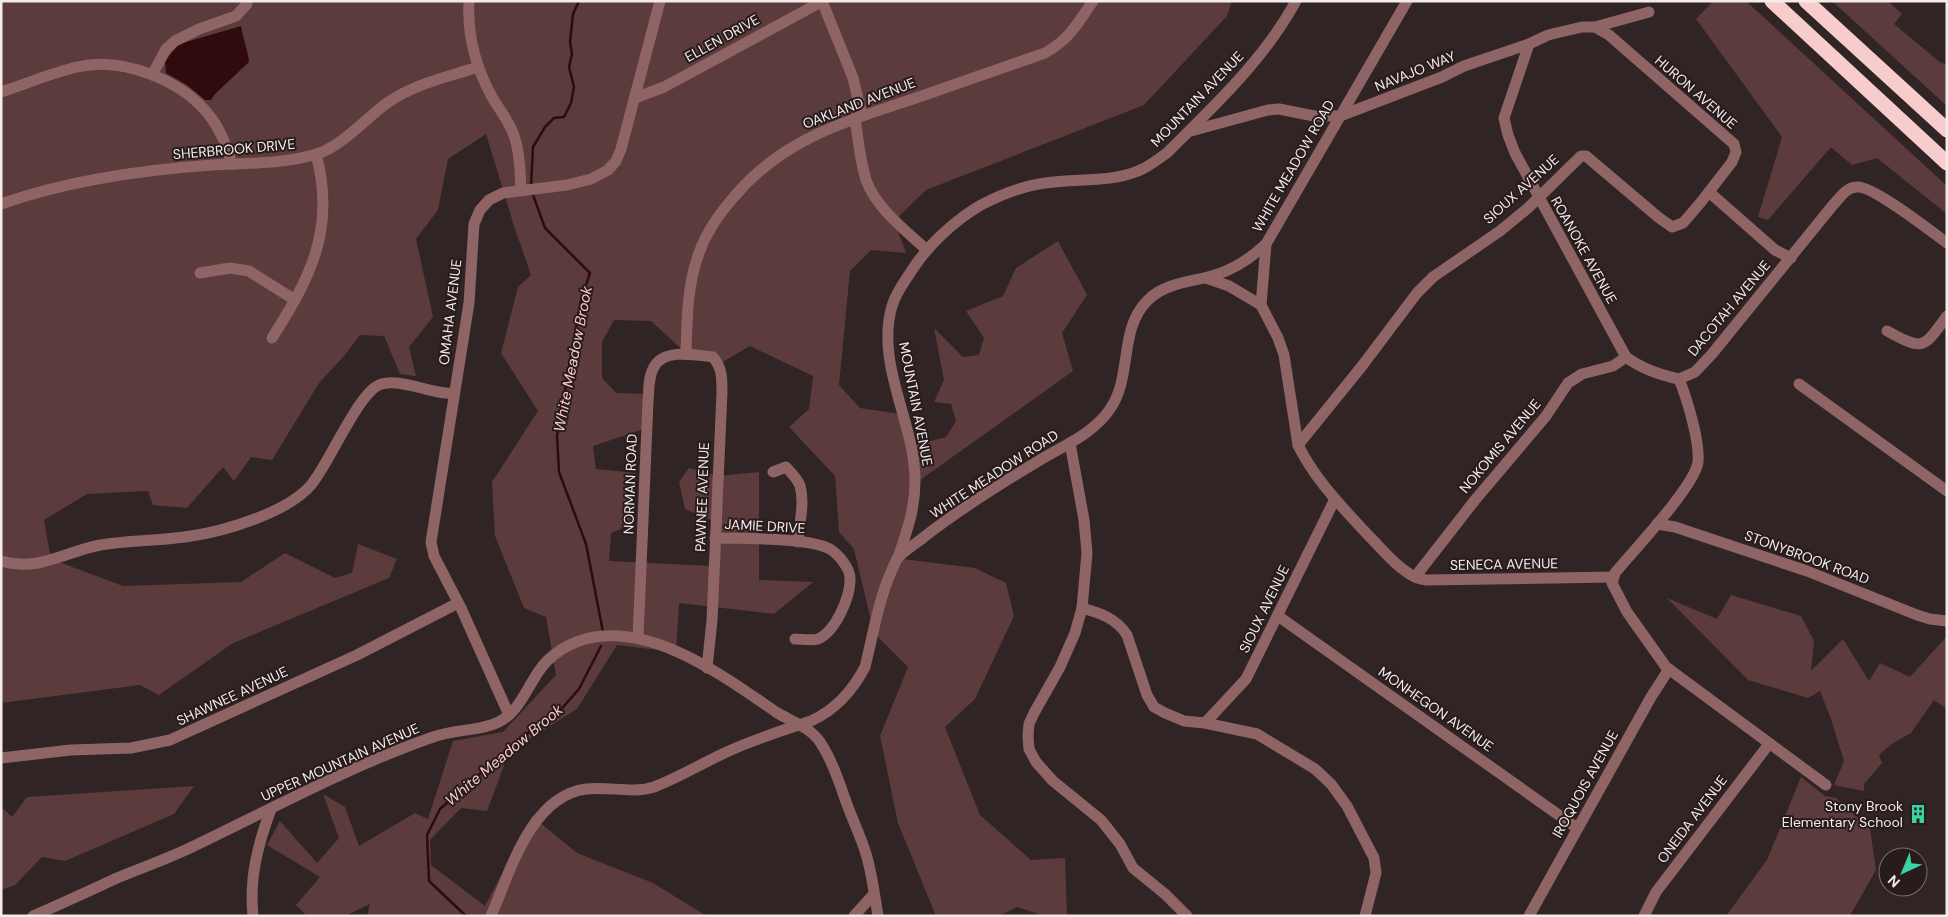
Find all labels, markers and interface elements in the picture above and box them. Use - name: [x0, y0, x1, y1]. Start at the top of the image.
- street label: ELLEN DRIVE: [682, 10, 763, 66]
- street label: MOUNTAIN AVENUE: [1147, 47, 1247, 151]
- street label: NAVAJO WAY: [1372, 47, 1458, 95]
- street label: HURON AVENUE: [1651, 51, 1741, 133]
- street label: OAKLAND AVENUE: [800, 73, 918, 133]
- street label: WHITE MEADOW ROAD: [1248, 97, 1338, 235]
- street label: SHERBROOK DRIVE: [172, 135, 296, 163]
- street label: SIOUX AVENUE: [1479, 150, 1563, 228]
- street label: ROANOKE AVENUE: [1547, 193, 1621, 307]
- street label: DACOTAH AVENUE: [1684, 256, 1774, 359]
- street label: OMAHA AVENUE: [435, 258, 465, 366]
- water label: White Meadow Brook: [549, 284, 597, 434]
- street label: MOUNTAIN AVENUE: [895, 340, 937, 468]
- street label: NOKOMIS AVENUE: [1455, 395, 1545, 497]
- street label: WHITE MEADOW ROAD: [926, 426, 1062, 522]
- street label: NORMAN ROAD: [619, 433, 641, 535]
- street label: PAWNEE AVENUE: [691, 442, 713, 552]
- street label: JAMIE DRIVE: [724, 515, 806, 537]
- street label: STONYBROOK ROAD: [1742, 526, 1872, 588]
- street label: SENECA AVENUE: [1450, 554, 1558, 574]
- street label: SIOUX AVENUE: [1235, 562, 1293, 656]
- street label: SHAWNEE AVENUE: [173, 662, 291, 730]
- street label: MONHEGON AVENUE: [1375, 662, 1497, 756]
- water label: White Meadow Brook: [441, 700, 567, 810]
- street label: UPPER MOUNTAIN AVENUE: [258, 719, 422, 805]
- street label: IROQUOIS AVENUE: [1548, 727, 1622, 841]
- street label: ONEIDA AVENUE: [1653, 771, 1731, 867]
- place label: Stony Brook Elementary School: [1782, 797, 1903, 831]
- building icon: Stony Brook Elementary School: [1907, 803, 1929, 825]
- north arrow: [1878, 847, 1928, 897]
- text: N: [1884, 871, 1904, 891]

